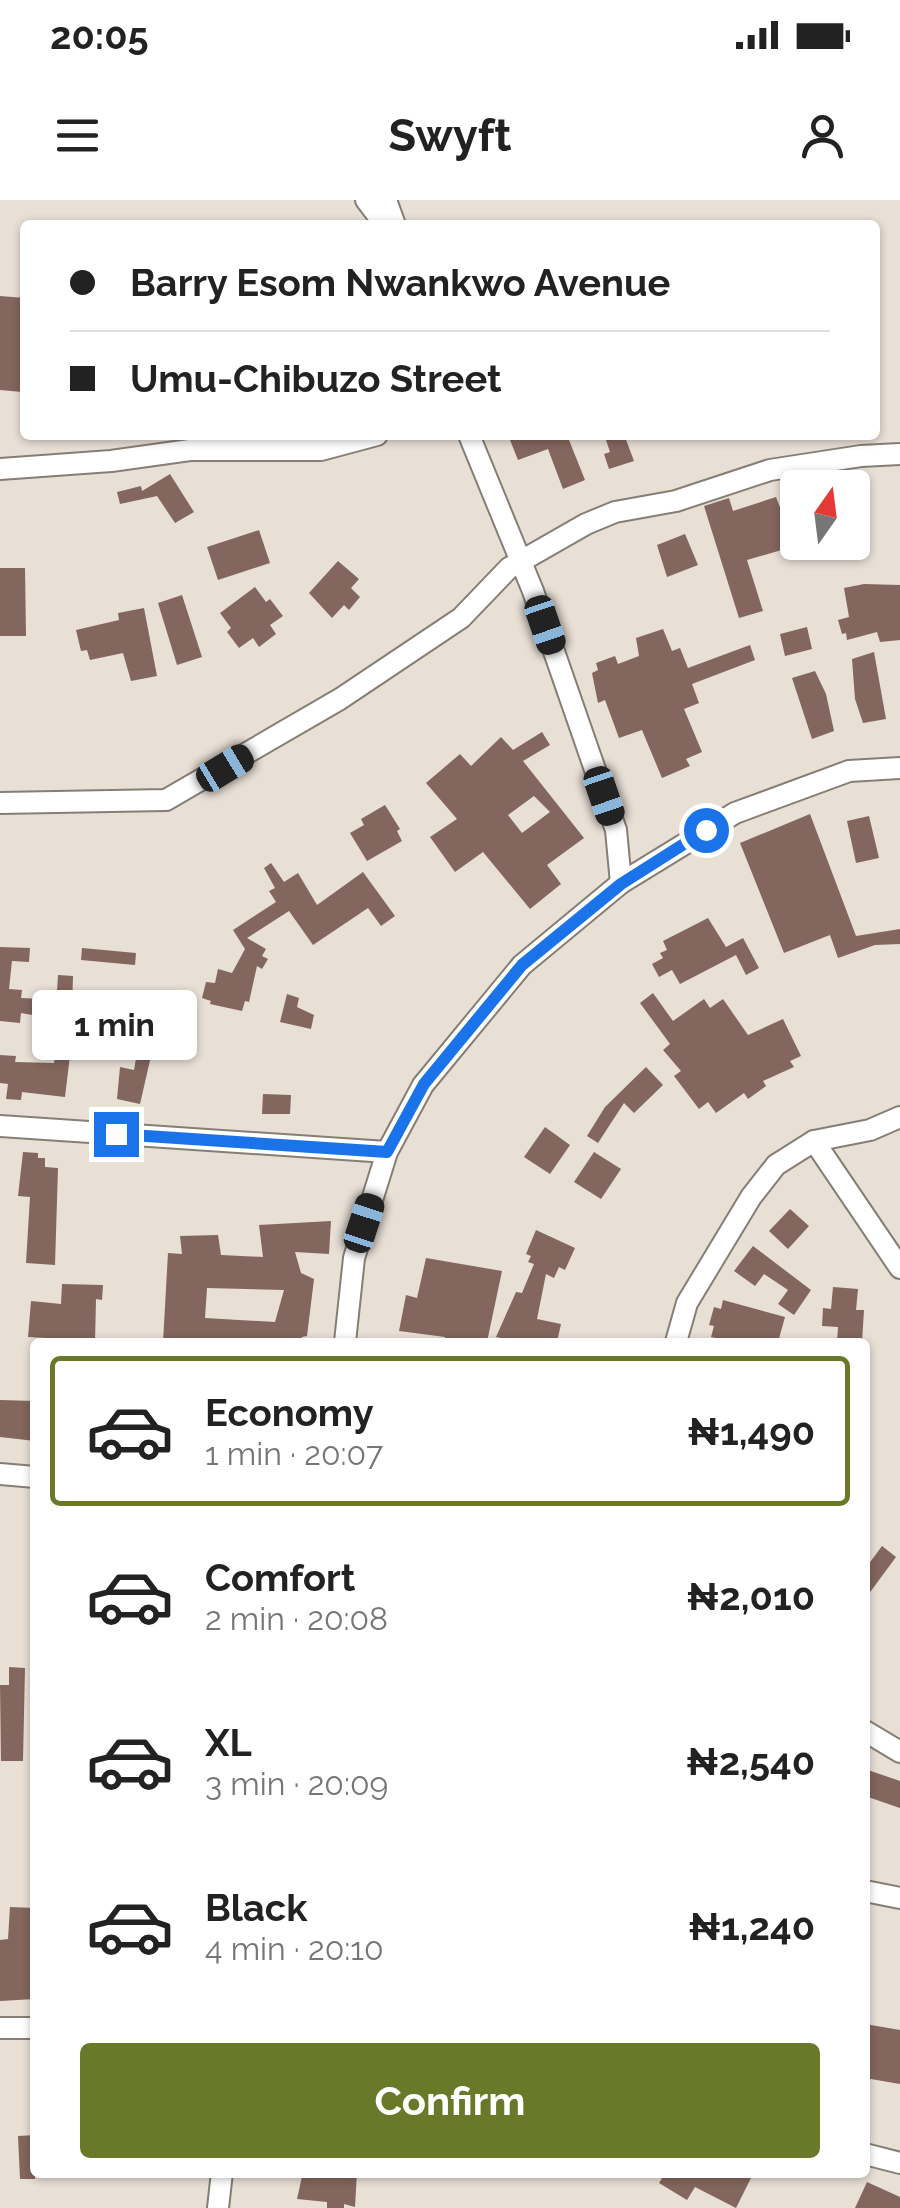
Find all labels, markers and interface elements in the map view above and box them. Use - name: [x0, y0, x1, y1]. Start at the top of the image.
- text: 20:05: [50, 13, 149, 58]
- icon: menu: [50, 108, 105, 163]
- icon: person: [795, 108, 850, 163]
- text: Swyft: [388, 109, 512, 162]
- text: Barry Esom Nwankwo Avenue: [130, 260, 670, 305]
- text: Umu-Chibuzo Street: [130, 356, 502, 401]
- north arrow: [780, 470, 870, 560]
- map controls: [780, 470, 870, 560]
- car: [521, 592, 569, 658]
- car: [192, 740, 258, 796]
- car: [580, 763, 628, 829]
- route start: [684, 808, 729, 853]
- callout: 1 min: [34, 989, 198, 1059]
- text: 1 min: [74, 1006, 155, 1043]
- route end: [94, 1112, 139, 1157]
- car: [340, 1190, 388, 1256]
- icon: car: [85, 1386, 175, 1476]
- text: Economy: [205, 1390, 374, 1435]
- text: ₦1,490: [687, 1409, 815, 1454]
- text: 1 min · 20:07: [205, 1435, 383, 1472]
- icon: car: [85, 1551, 175, 1641]
- text: Comfort: [205, 1555, 355, 1600]
- text: ₦2,010: [687, 1574, 815, 1619]
- text: 2 min · 20:08: [205, 1600, 388, 1637]
- icon: car: [85, 1716, 175, 1806]
- text: XL: [205, 1720, 252, 1765]
- text: ₦2,540: [686, 1739, 815, 1784]
- text: 3 min · 20:09: [205, 1765, 388, 1802]
- icon: car: [85, 1881, 175, 1971]
- text: Black: [205, 1885, 307, 1930]
- text: ₦1,240: [688, 1904, 815, 1949]
- text: 4 min · 20:10: [205, 1930, 384, 1967]
- button: Confirm: [80, 2043, 820, 2158]

